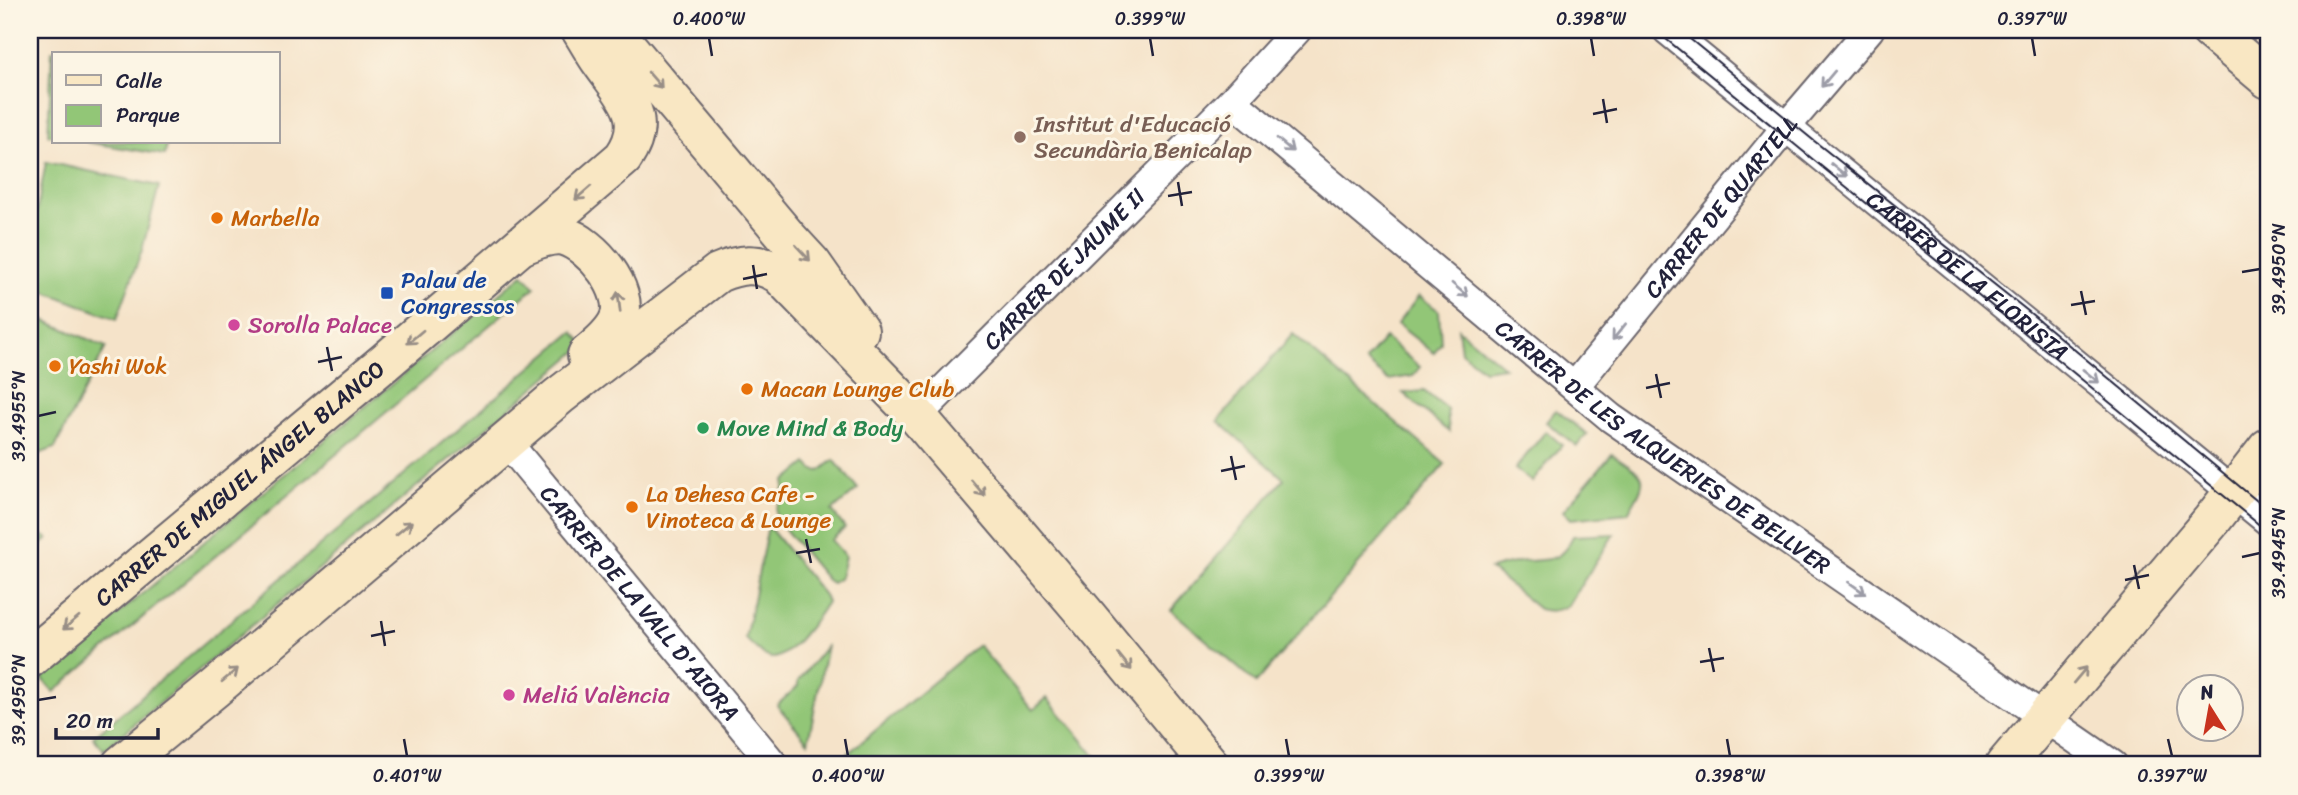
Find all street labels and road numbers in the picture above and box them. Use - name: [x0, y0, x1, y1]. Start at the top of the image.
- street label: CARRER DE QUARTELL: [1633, 106, 1808, 308]
- street label: CARRER DE JAUME II: [973, 178, 1155, 360]
- street label: CARRER DE LA FLORISTA: [1857, 180, 2078, 371]
- street label: CARRER DE LES ALQUERIES DE BELLVER: [1486, 309, 1840, 585]
- street label: CARRER DE MIGUEL ÁNGEL BLANCO: [85, 349, 395, 617]
- street label: CARRER DE LA VALL D'AIORA: [529, 475, 750, 730]

